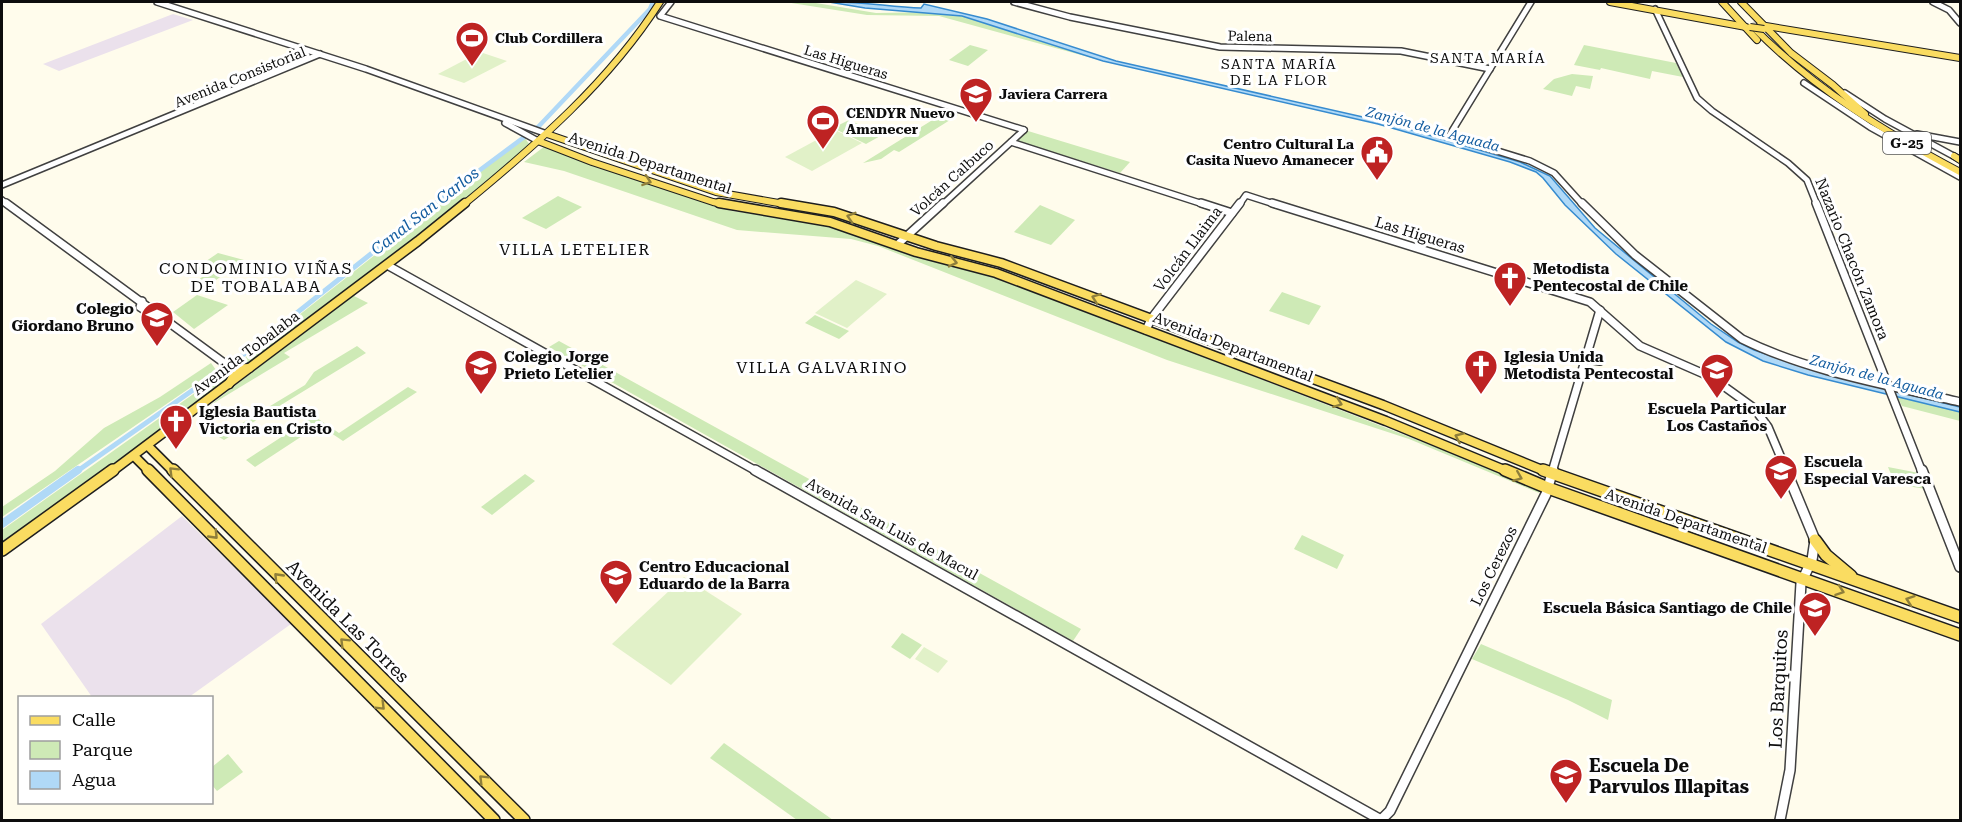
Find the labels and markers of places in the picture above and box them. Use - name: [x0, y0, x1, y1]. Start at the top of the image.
- sports icon: Club Cordillera: [454, 20, 490, 67]
- place label: Club Cordillera: [495, 30, 603, 46]
- school or university icon: Javiera Carrera: [958, 76, 994, 123]
- place label: Javiera Carrera: [999, 86, 1108, 102]
- sports icon: CENDYR Nuevo Amanecer: [805, 103, 841, 150]
- place label: CENDYR Nuevo Amanecer: [846, 105, 955, 137]
- public building icon: Centro Cultural La Casita Nuevo Amanecer: [1359, 134, 1395, 181]
- place label: Centro Cultural La Casita Nuevo Amanecer: [1186, 136, 1355, 168]
- church icon: Metodista Pentecostal de Chile: [1492, 260, 1528, 307]
- place label: Metodista Pentecostal de Chile: [1533, 260, 1688, 295]
- place label: Colegio Giordano Bruno: [11, 300, 134, 335]
- school or university icon: Colegio Giordano Bruno: [139, 300, 175, 347]
- school or university icon: Colegio Jorge Prieto Letelier: [463, 348, 499, 395]
- place label: Colegio Jorge Prieto Letelier: [504, 348, 613, 383]
- church icon: Iglesia Unida Metodista Pentecostal: [1463, 348, 1499, 395]
- place label: Iglesia Unida Metodista Pentecostal: [1504, 348, 1674, 383]
- school or university icon: Escuela Particular Los Castaños: [1699, 352, 1735, 399]
- place label: Escuela Particular Los Castaños: [1648, 400, 1786, 435]
- church icon: Iglesia Bautista Victoria en Cristo: [158, 403, 194, 450]
- place label: Iglesia Bautista Victoria en Cristo: [199, 403, 332, 438]
- school or university icon: Escuela Especial Varesca: [1763, 453, 1799, 500]
- place label: Escuela Especial Varesca: [1804, 453, 1931, 488]
- school or university icon: Centro Educacional Eduardo de la Barra: [598, 558, 634, 605]
- place label: Centro Educacional Eduardo de la Barra: [639, 558, 790, 593]
- school or university icon: Escuela Básica Santiago de Chile: [1797, 590, 1833, 637]
- place label: Escuela Básica Santiago de Chile: [1543, 599, 1792, 617]
- place label: Escuela De Parvulos Illapitas: [1589, 755, 1749, 797]
- school or university icon: Escuela De Parvulos Illapitas: [1548, 757, 1584, 804]

